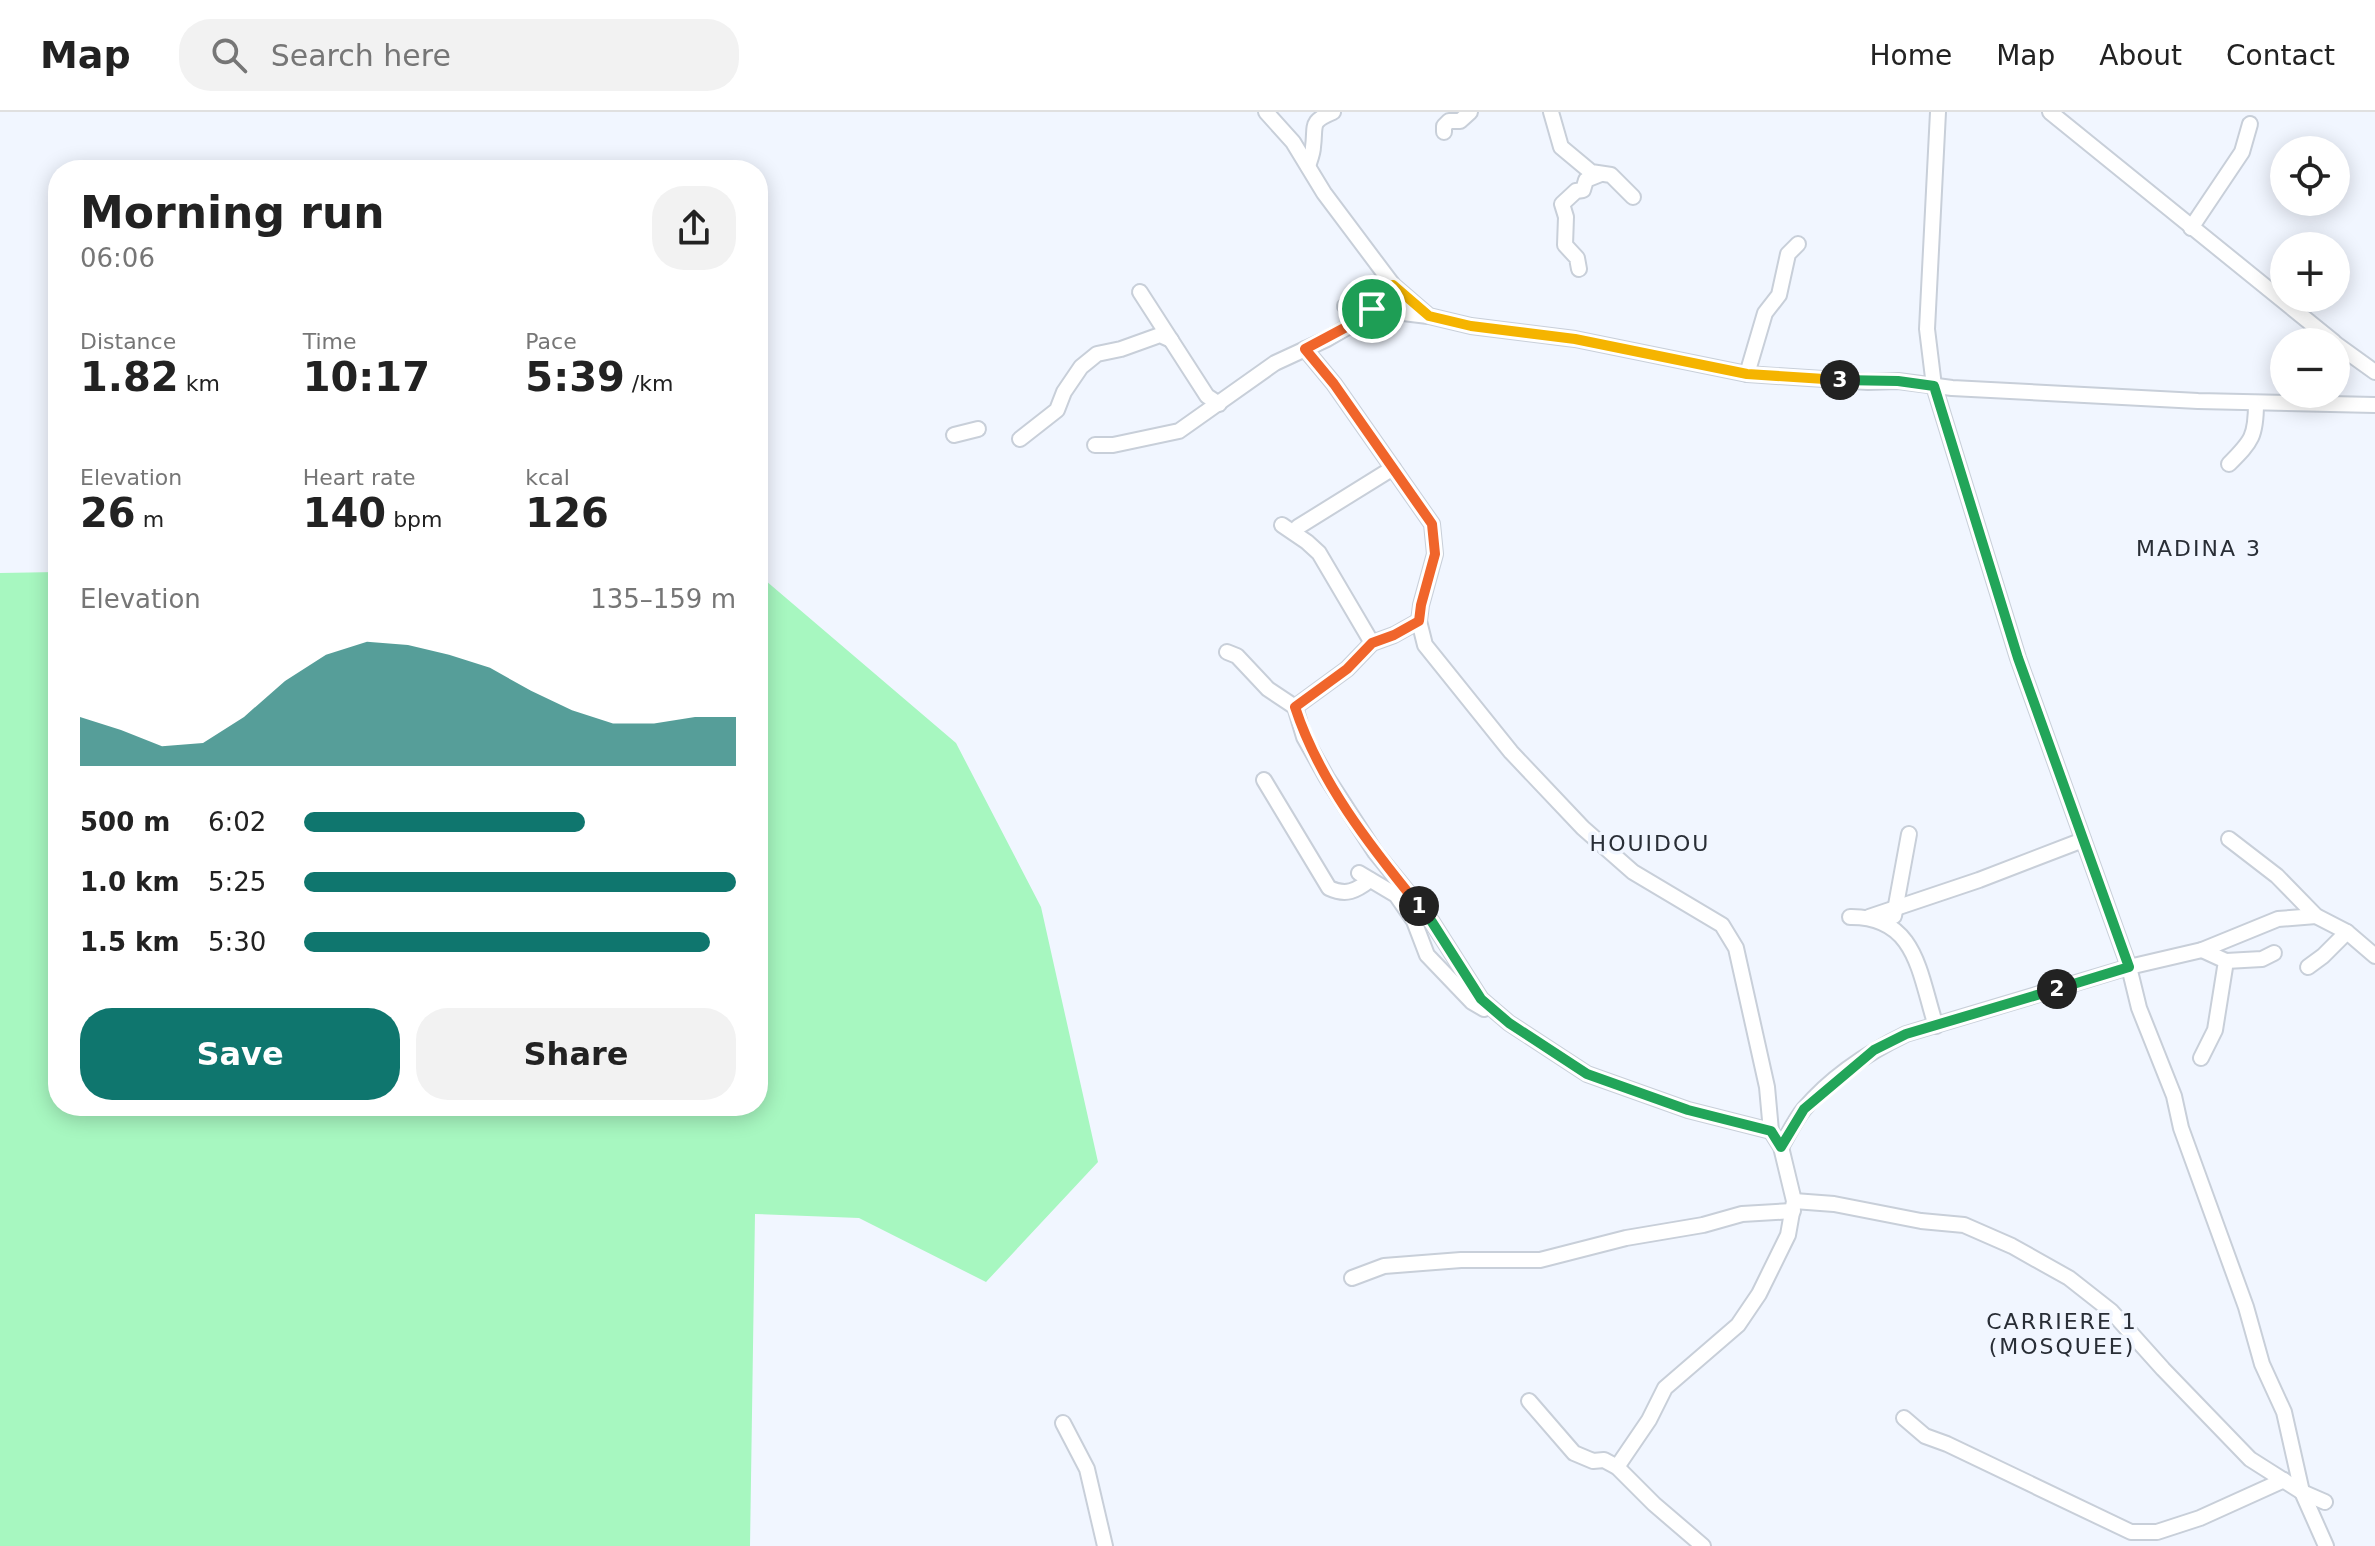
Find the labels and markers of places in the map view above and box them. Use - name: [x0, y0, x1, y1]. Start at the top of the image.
- pin: [1338, 275, 1406, 343]
- pin: 3: [1820, 360, 1860, 400]
- pin: 1: [1399, 886, 1439, 926]
- pin: 2: [2037, 969, 2077, 1009]

